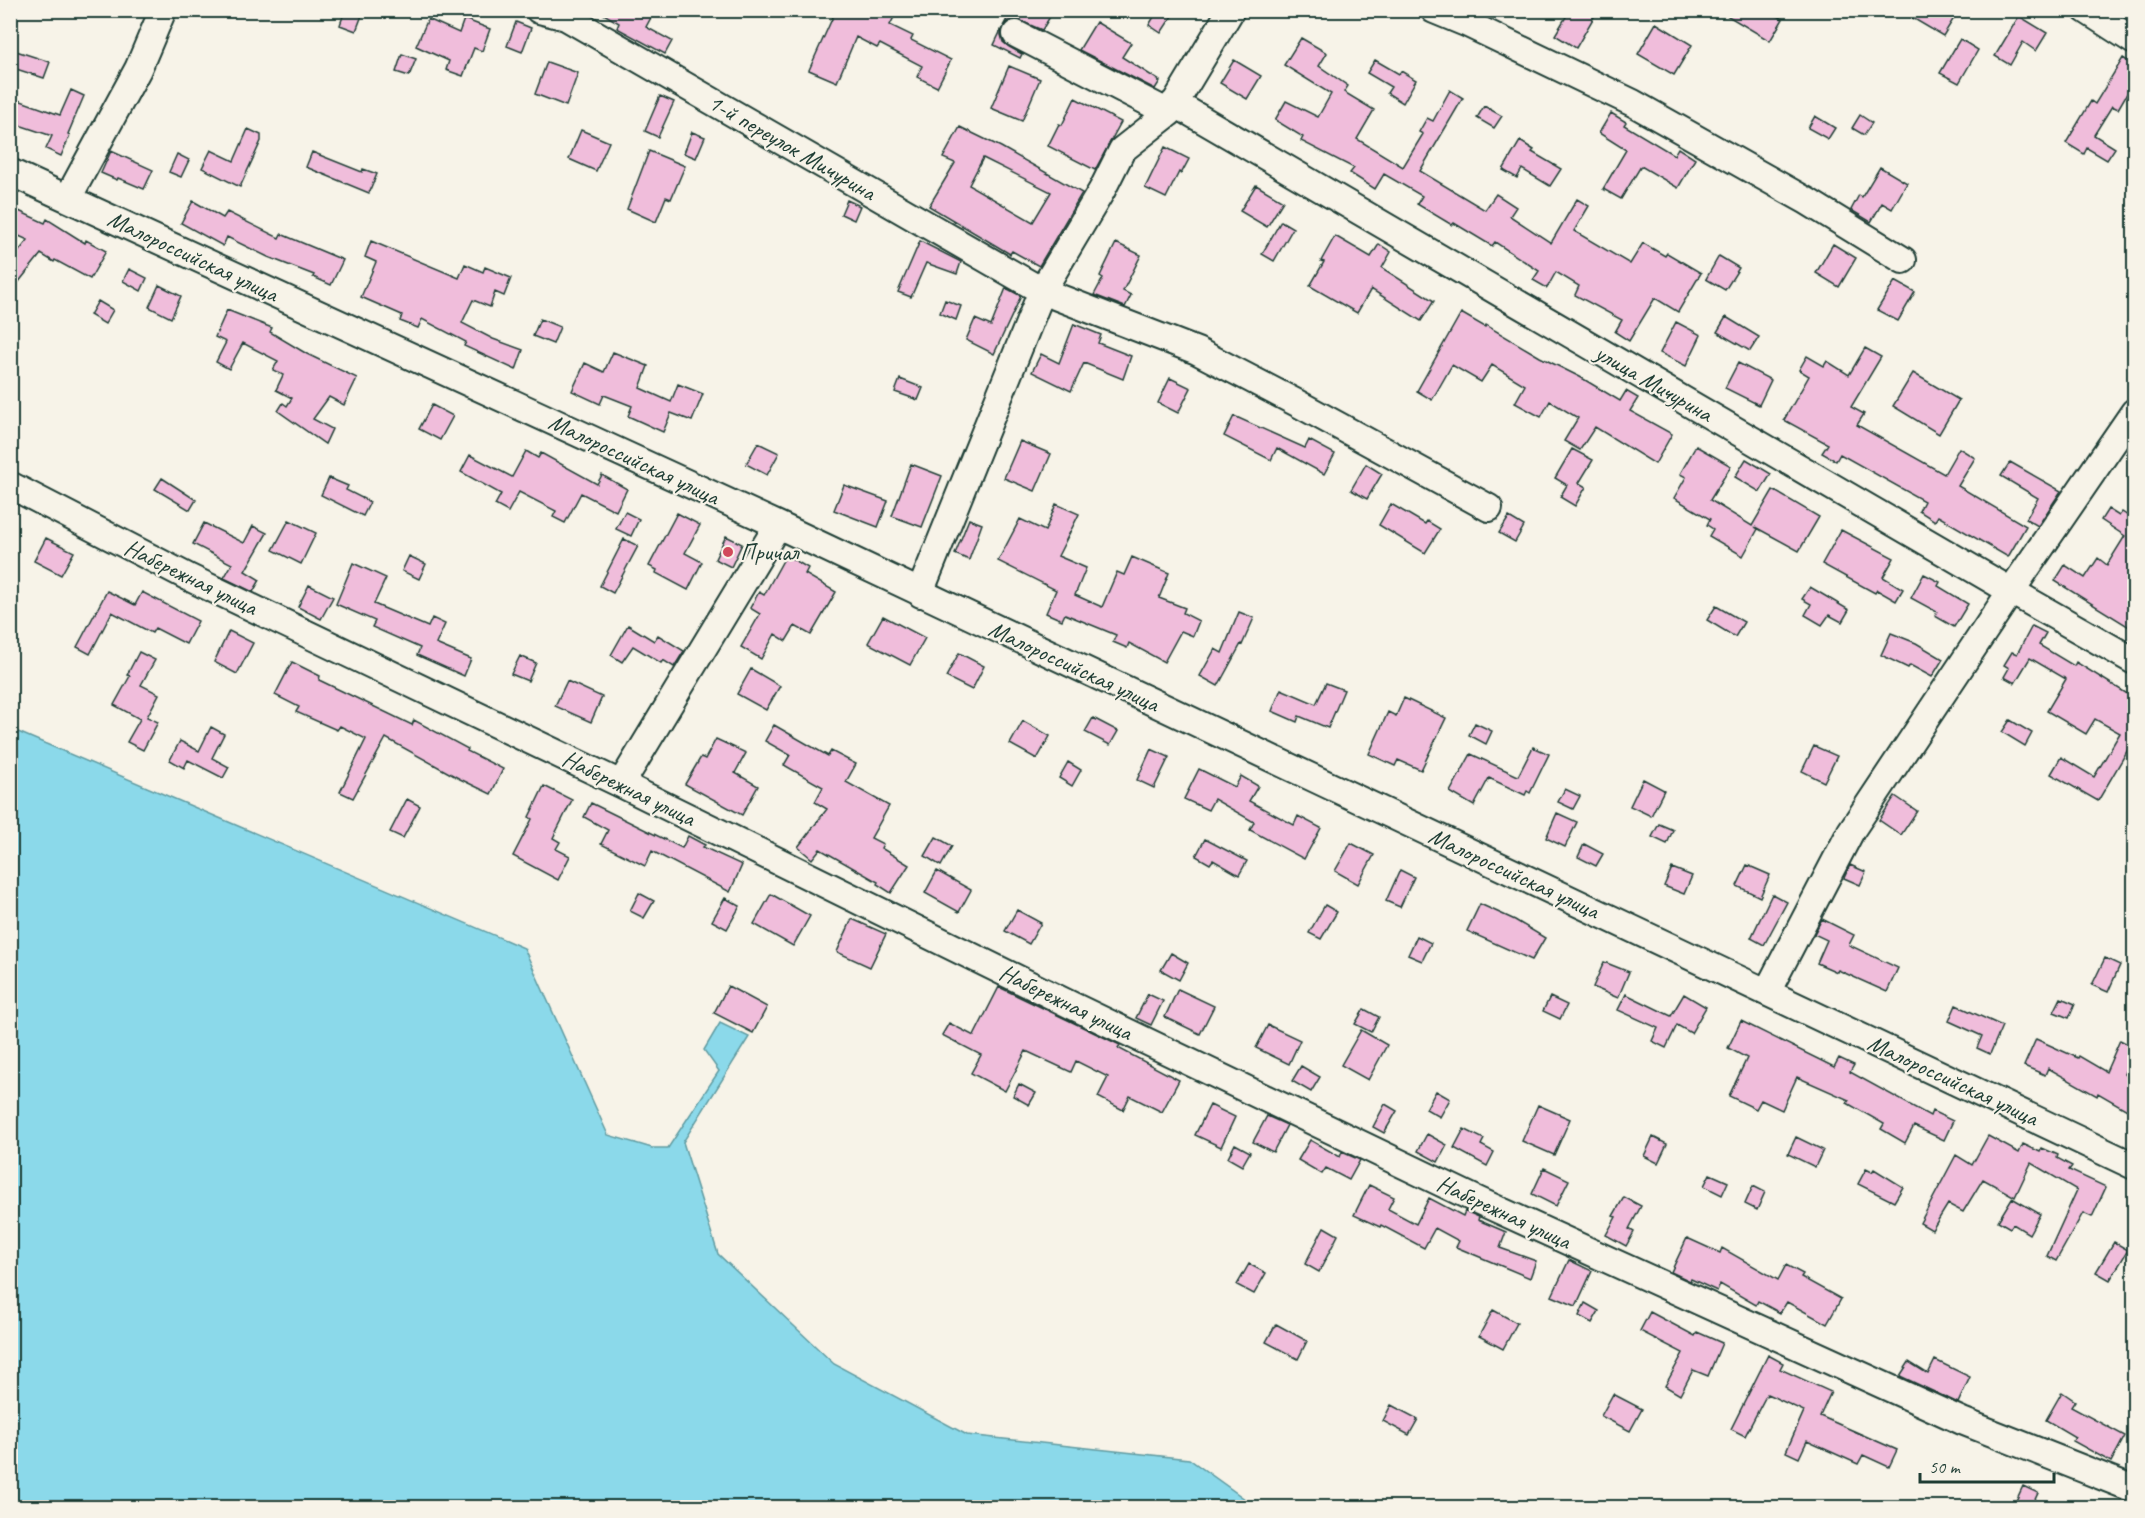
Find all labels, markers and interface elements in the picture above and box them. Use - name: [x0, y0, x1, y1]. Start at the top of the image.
- street label: 1-й переулок Мичурина: [703, 87, 882, 208]
- street label: Малороссийская улица: [103, 203, 284, 309]
- street label: улица Мичурина: [1588, 336, 1719, 429]
- street label: Малороссийская улица: [544, 406, 725, 512]
- street label: Набережная улица: [120, 532, 264, 623]
- place label: Причал: [740, 537, 801, 567]
- marker: Причал: [721, 545, 735, 559]
- street label: Малороссийская улица: [984, 613, 1165, 719]
- street label: Набережная улица: [558, 743, 702, 834]
- street label: Малороссийская улица: [1424, 820, 1605, 926]
- street label: Набережная улица: [995, 957, 1139, 1048]
- street label: Малороссийская улица: [1863, 1027, 2044, 1133]
- street label: Набережная улица: [1432, 1168, 1577, 1257]
- scale bar: [1920, 1446, 2054, 1484]
- text: 50 m: [1929, 1456, 1962, 1478]

